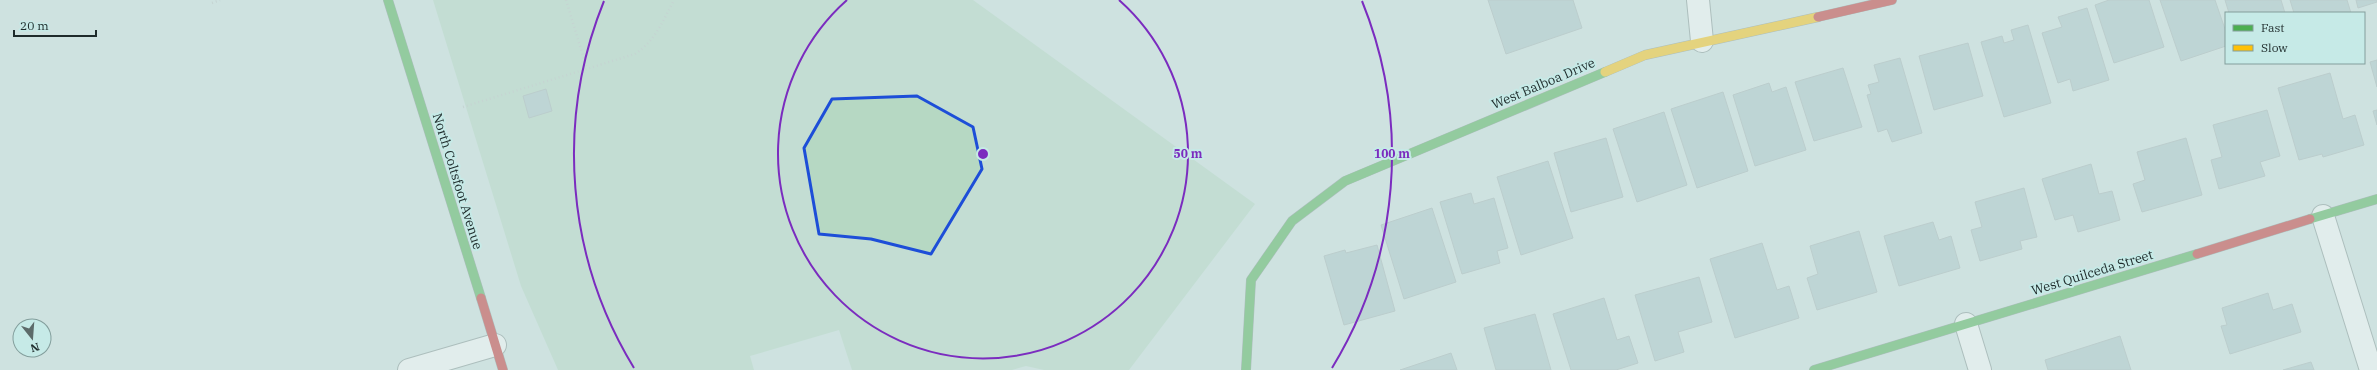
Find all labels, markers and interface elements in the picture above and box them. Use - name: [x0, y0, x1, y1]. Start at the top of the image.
- scale bar: [14, 12, 96, 38]
- legend: [2225, 12, 2365, 64]
- text: 20 m: [20, 18, 49, 33]
- text: Fast: [2261, 20, 2285, 35]
- text: Slow: [2261, 40, 2288, 55]
- street label: West Balboa Drive: [1489, 54, 1598, 113]
- street label: North Coltsfoot Avenue: [429, 111, 486, 251]
- text: 50 m: [1174, 146, 1203, 161]
- text: 100 m: [1374, 146, 1410, 161]
- centre of rings: [976, 147, 990, 161]
- street label: West Quilceda Street: [2029, 246, 2155, 299]
- north arrow: [12, 318, 52, 358]
- text: N: [28, 340, 41, 356]

